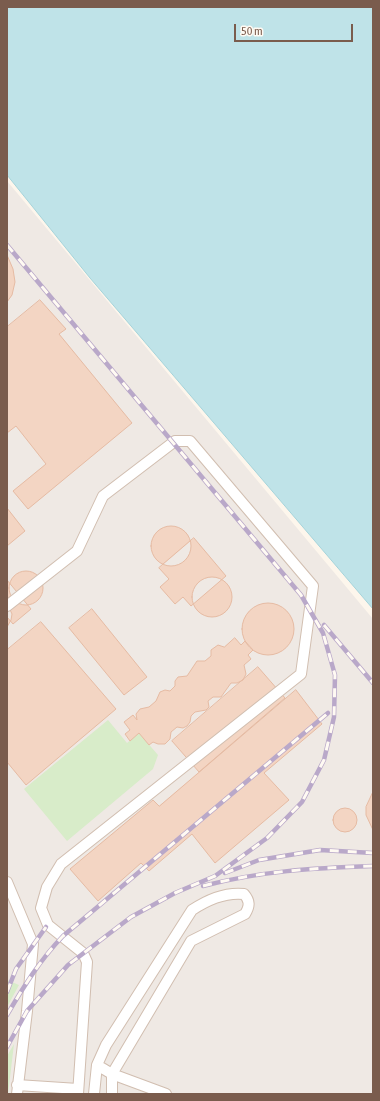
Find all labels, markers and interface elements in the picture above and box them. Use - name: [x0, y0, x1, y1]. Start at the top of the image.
- scale bar: [236, 16, 355, 42]
- text: 50 m: [241, 24, 263, 38]

